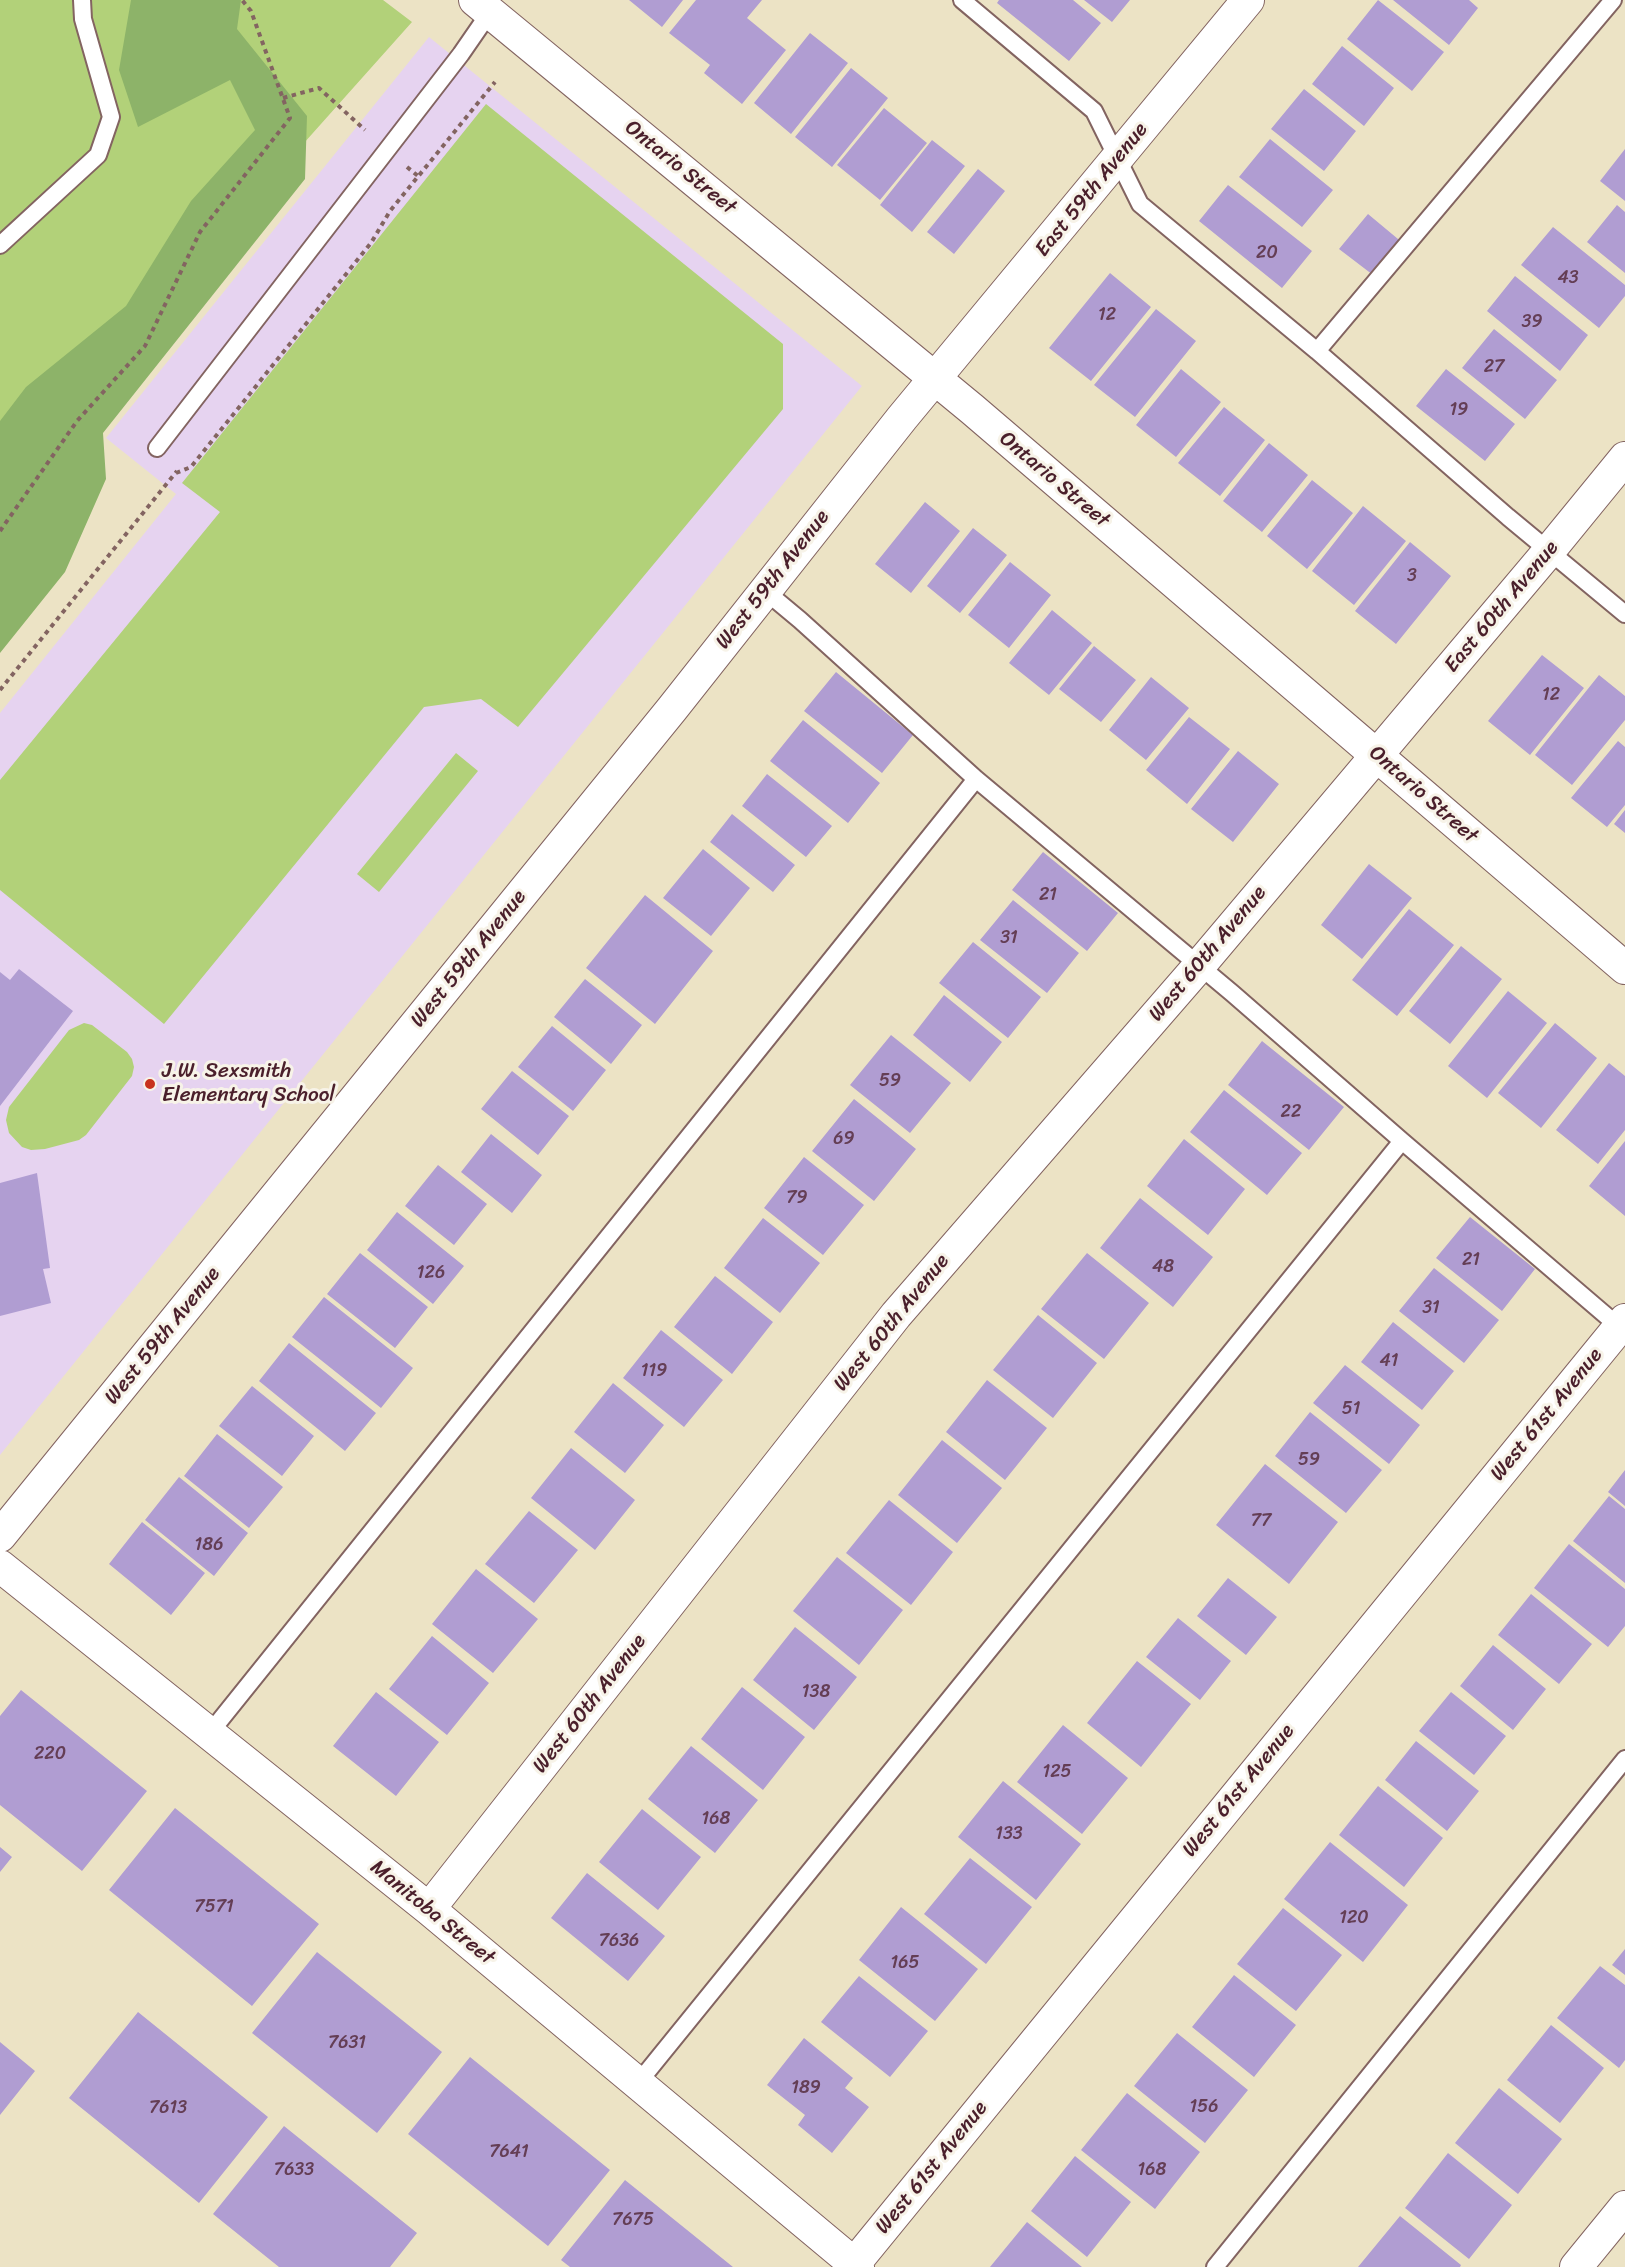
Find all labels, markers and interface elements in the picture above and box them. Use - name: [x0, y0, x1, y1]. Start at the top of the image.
- street label: Ontario Street: [619, 115, 741, 221]
- street label: East 59th Avenue: [1030, 118, 1154, 262]
- house number: 20: [1256, 242, 1278, 264]
- house number: 43: [1557, 267, 1579, 289]
- house number: 12: [1098, 304, 1116, 326]
- house number: 39: [1522, 311, 1542, 333]
- house number: 27: [1484, 356, 1504, 378]
- house number: 19: [1450, 399, 1468, 421]
- street label: Ontario Street: [994, 427, 1114, 533]
- street label: West 59th Avenue: [711, 505, 835, 655]
- street label: East 60th Avenue: [1440, 536, 1564, 678]
- house number: 3: [1407, 565, 1417, 587]
- house number: 12: [1542, 684, 1560, 706]
- street label: Ontario Street: [1363, 741, 1483, 849]
- street label: West 60th Avenue: [1144, 881, 1272, 1027]
- house number: 21: [1039, 884, 1057, 906]
- street label: West 59th Avenue: [406, 885, 532, 1033]
- house number: 31: [1000, 927, 1018, 949]
- place label: J.W. Sexsmith Elementary School: [162, 1059, 335, 1109]
- house number: 59: [879, 1070, 901, 1092]
- marker: J.W. Sexsmith Elementary School: [143, 1077, 157, 1091]
- house number: 22: [1281, 1101, 1301, 1123]
- house number: 69: [833, 1128, 855, 1150]
- house number: 79: [786, 1187, 808, 1209]
- street label: West 60th Avenue: [829, 1249, 955, 1397]
- house number: 21: [1462, 1249, 1480, 1271]
- house number: 48: [1152, 1256, 1174, 1278]
- street label: West 59th Avenue: [100, 1262, 226, 1410]
- house number: 126: [417, 1262, 445, 1284]
- house number: 31: [1422, 1297, 1440, 1319]
- street label: West 61st Avenue: [1486, 1344, 1608, 1486]
- house number: 41: [1380, 1350, 1398, 1372]
- house number: 119: [641, 1360, 667, 1382]
- house number: 51: [1342, 1398, 1360, 1420]
- house number: 59: [1298, 1449, 1320, 1471]
- house number: 77: [1251, 1510, 1271, 1532]
- house number: 186: [195, 1534, 223, 1556]
- street label: West 60th Avenue: [528, 1630, 652, 1778]
- house number: 138: [802, 1681, 830, 1703]
- street label: West 61st Avenue: [1178, 1720, 1300, 1862]
- house number: 220: [34, 1743, 66, 1765]
- house number: 125: [1042, 1761, 1072, 1783]
- house number: 168: [702, 1808, 730, 1830]
- house number: 133: [995, 1823, 1023, 1845]
- street label: Manitoba Street: [365, 1855, 499, 1971]
- house number: 7571: [194, 1896, 234, 1918]
- house number: 120: [1339, 1907, 1369, 1929]
- house number: 7636: [599, 1930, 639, 1952]
- house number: 165: [891, 1952, 919, 1974]
- house number: 7631: [328, 2032, 366, 2054]
- house number: 189: [791, 2077, 821, 2099]
- house number: 156: [1190, 2096, 1218, 2118]
- house number: 7613: [149, 2097, 187, 2119]
- street label: West 61st Avenue: [871, 2097, 993, 2239]
- house number: 7641: [489, 2141, 529, 2163]
- house number: 7633: [274, 2159, 314, 2181]
- house number: 168: [1138, 2159, 1166, 2181]
- house number: 7675: [612, 2209, 654, 2231]

